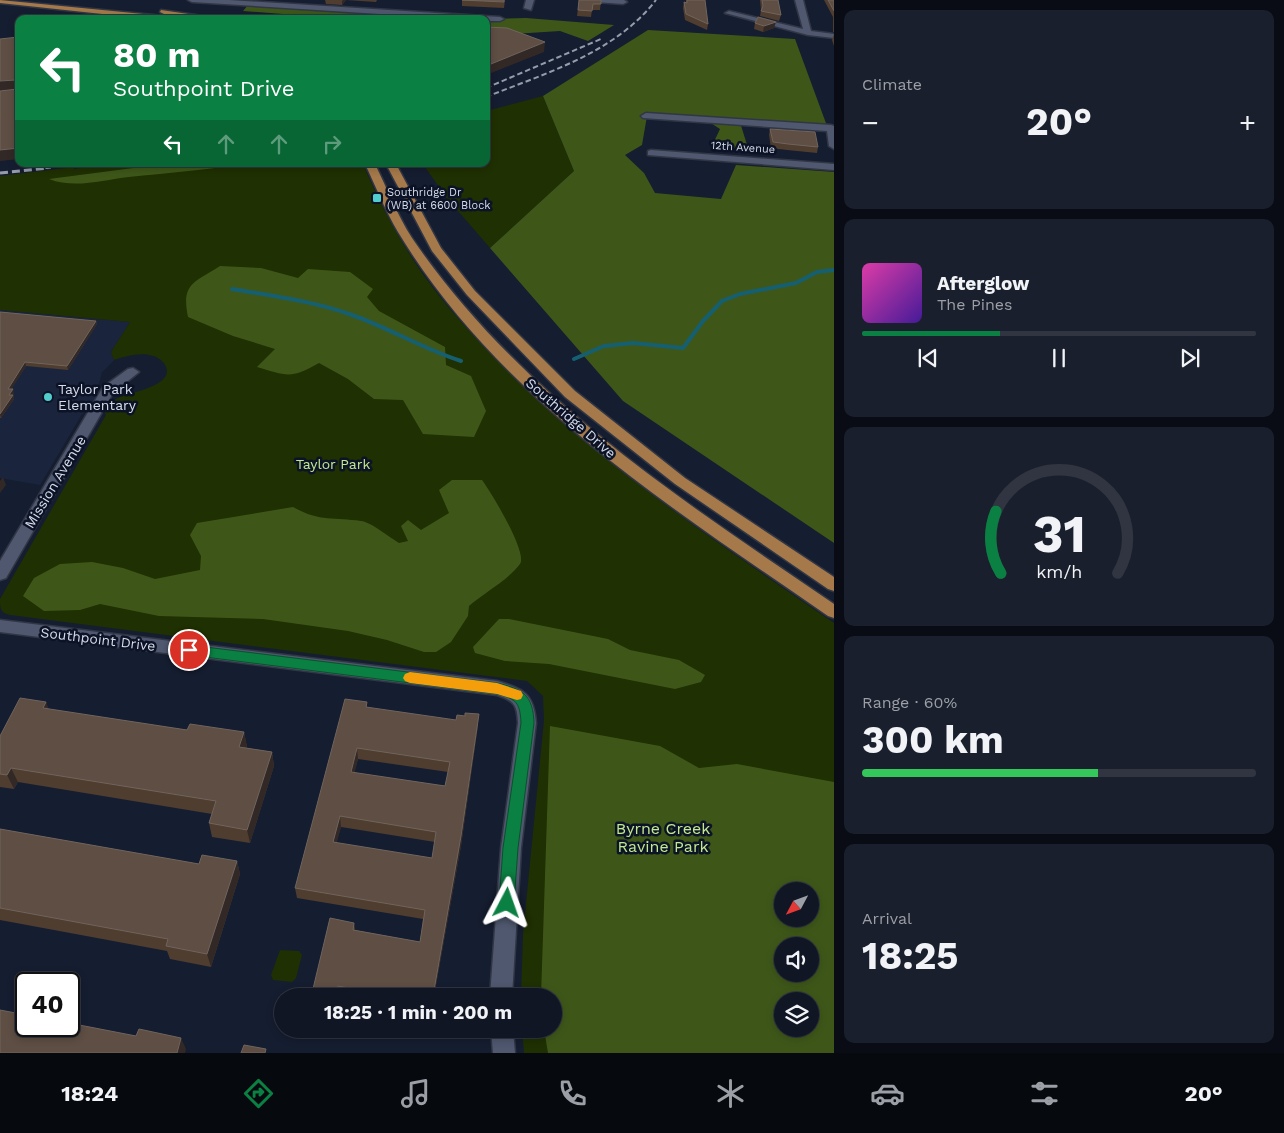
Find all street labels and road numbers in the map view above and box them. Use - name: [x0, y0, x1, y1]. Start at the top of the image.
- street label: 12th Avenue: [710, 139, 776, 156]
- street label: Southridge Drive: [523, 375, 619, 461]
- street label: Mission Avenue: [21, 433, 89, 531]
- street label: Southpoint Drive: [40, 624, 156, 654]

